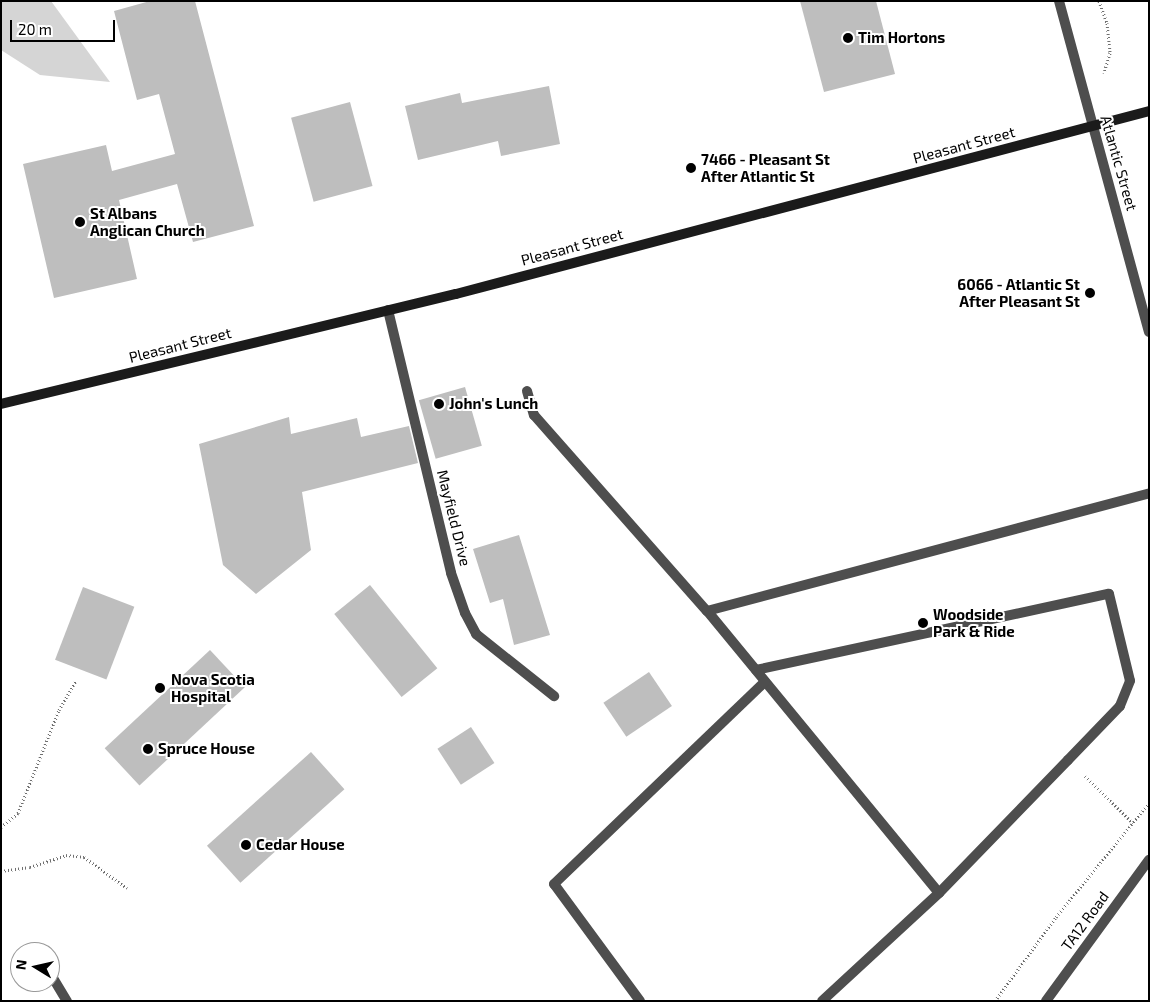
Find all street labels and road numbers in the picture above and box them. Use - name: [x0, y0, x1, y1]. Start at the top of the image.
- street label: Atlantic Street: [1097, 113, 1141, 213]
- street label: Pleasant Street: [911, 123, 1017, 167]
- street label: Pleasant Street: [519, 225, 625, 269]
- street label: Pleasant Street: [127, 324, 233, 366]
- street label: Mayfield Drive: [433, 468, 475, 568]
- street label: TA12 Road: [1057, 888, 1113, 954]

